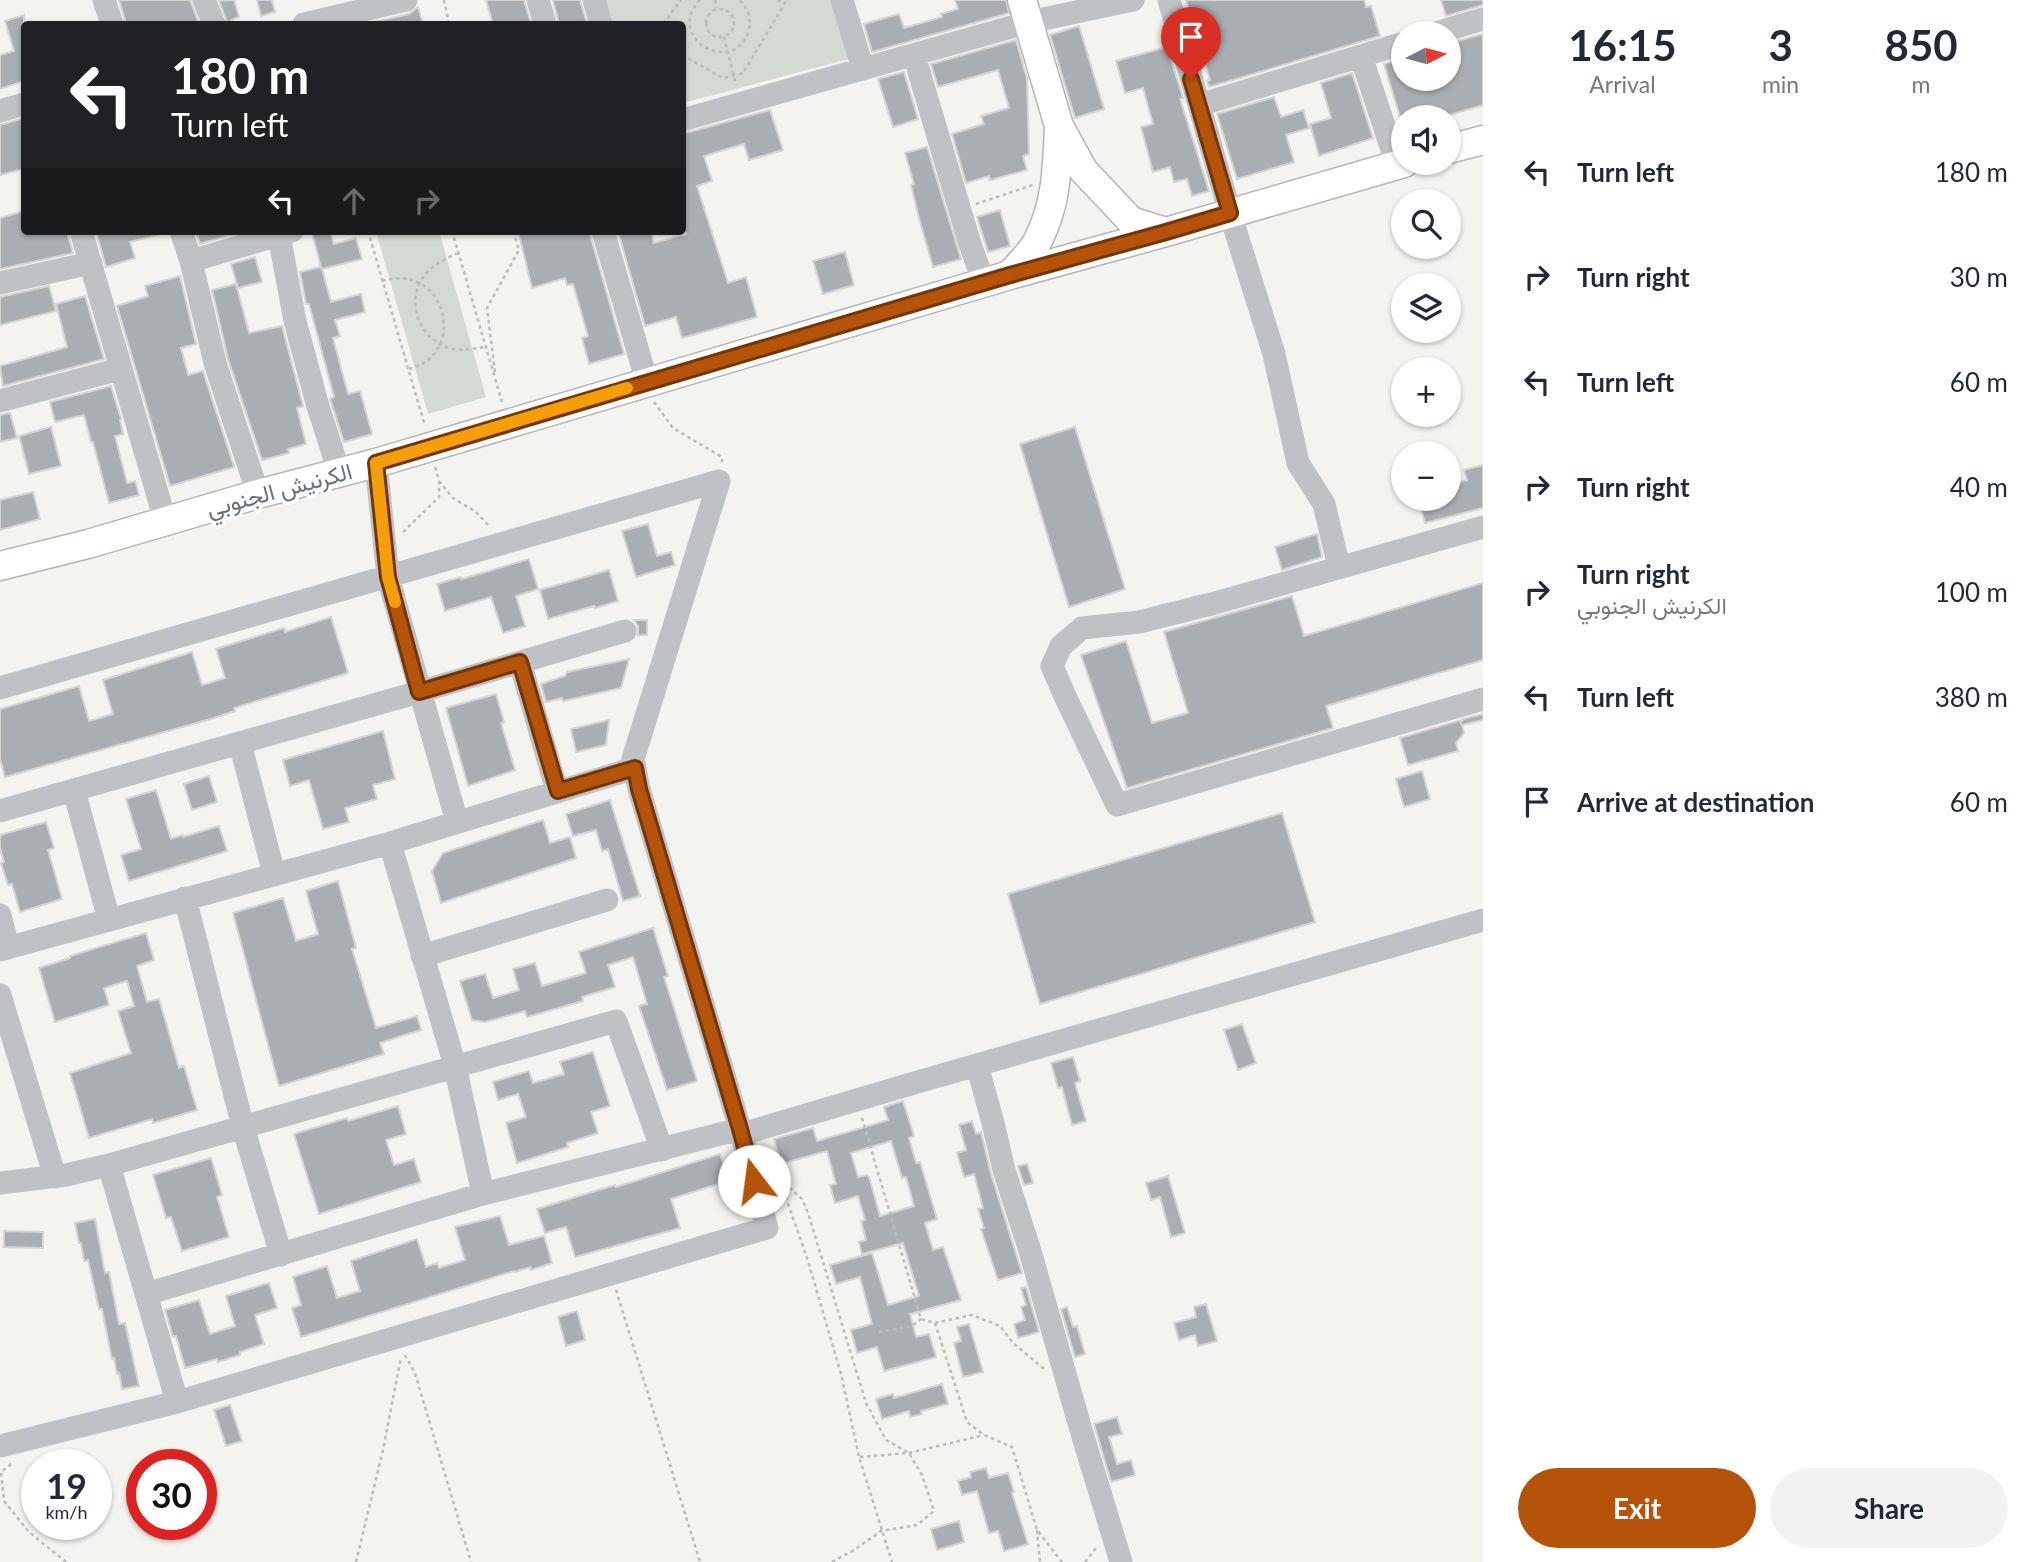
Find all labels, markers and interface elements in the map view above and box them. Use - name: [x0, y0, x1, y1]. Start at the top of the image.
- pin: [1161, 7, 1221, 79]
- icon: arrive: [1172, 18, 1210, 56]
- text: 16:15: [1568, 20, 1677, 70]
- text: 3: [1768, 20, 1793, 70]
- text: 850: [1885, 20, 1958, 70]
- north arrow: [1391, 21, 1461, 91]
- map controls: [1391, 21, 1461, 511]
- text: 180 m: [171, 46, 309, 104]
- icon: left: [56, 49, 147, 140]
- text: Arrival: [1589, 70, 1656, 98]
- text: min: [1762, 70, 1799, 98]
- text: m: [1912, 70, 1931, 98]
- text: Turn left: [171, 105, 288, 144]
- button: sound: [1391, 105, 1461, 175]
- icon: left: [1518, 153, 1556, 191]
- text: Turn left: [1577, 156, 1674, 188]
- text: 180 m: [1935, 156, 2008, 188]
- icon: left: [262, 182, 300, 220]
- icon: ahead: [335, 182, 373, 220]
- icon: right: [408, 182, 446, 220]
- button: search: [1391, 189, 1461, 259]
- icon: right: [1518, 258, 1556, 296]
- text: Turn right: [1577, 261, 1690, 293]
- text: 30 m: [1950, 261, 2008, 293]
- button: layers: [1391, 273, 1461, 343]
- button: +: [1391, 357, 1461, 427]
- icon: left: [1518, 363, 1556, 401]
- text: Turn left: [1577, 366, 1674, 398]
- text: 60 m: [1950, 366, 2008, 398]
- button: −: [1391, 441, 1461, 511]
- street label: الكرنيش الجنوبي: [203, 456, 356, 528]
- icon: right: [1518, 468, 1556, 506]
- text: Turn right: [1577, 471, 1690, 503]
- text: 40 m: [1950, 471, 2008, 503]
- text: Turn right: [1577, 558, 1690, 590]
- icon: right: [1518, 573, 1556, 611]
- text: 100 m: [1935, 576, 2008, 608]
- text: الكرنيش الجنوبي: [1577, 591, 1727, 619]
- icon: left: [1518, 678, 1556, 716]
- text: Turn left: [1577, 681, 1674, 713]
- text: 380 m: [1935, 681, 2008, 713]
- icon: arrive: [1518, 783, 1556, 821]
- text: Arrive at destination: [1577, 786, 1814, 818]
- text: 60 m: [1950, 786, 2008, 818]
- position arrow: [717, 1144, 791, 1218]
- speed limit sign: 30: [126, 1449, 217, 1540]
- text: 19: [46, 1464, 87, 1506]
- button: Exit: [1518, 1468, 1756, 1548]
- button: Share: [1770, 1468, 2008, 1548]
- text: km/h: [45, 1501, 88, 1523]

